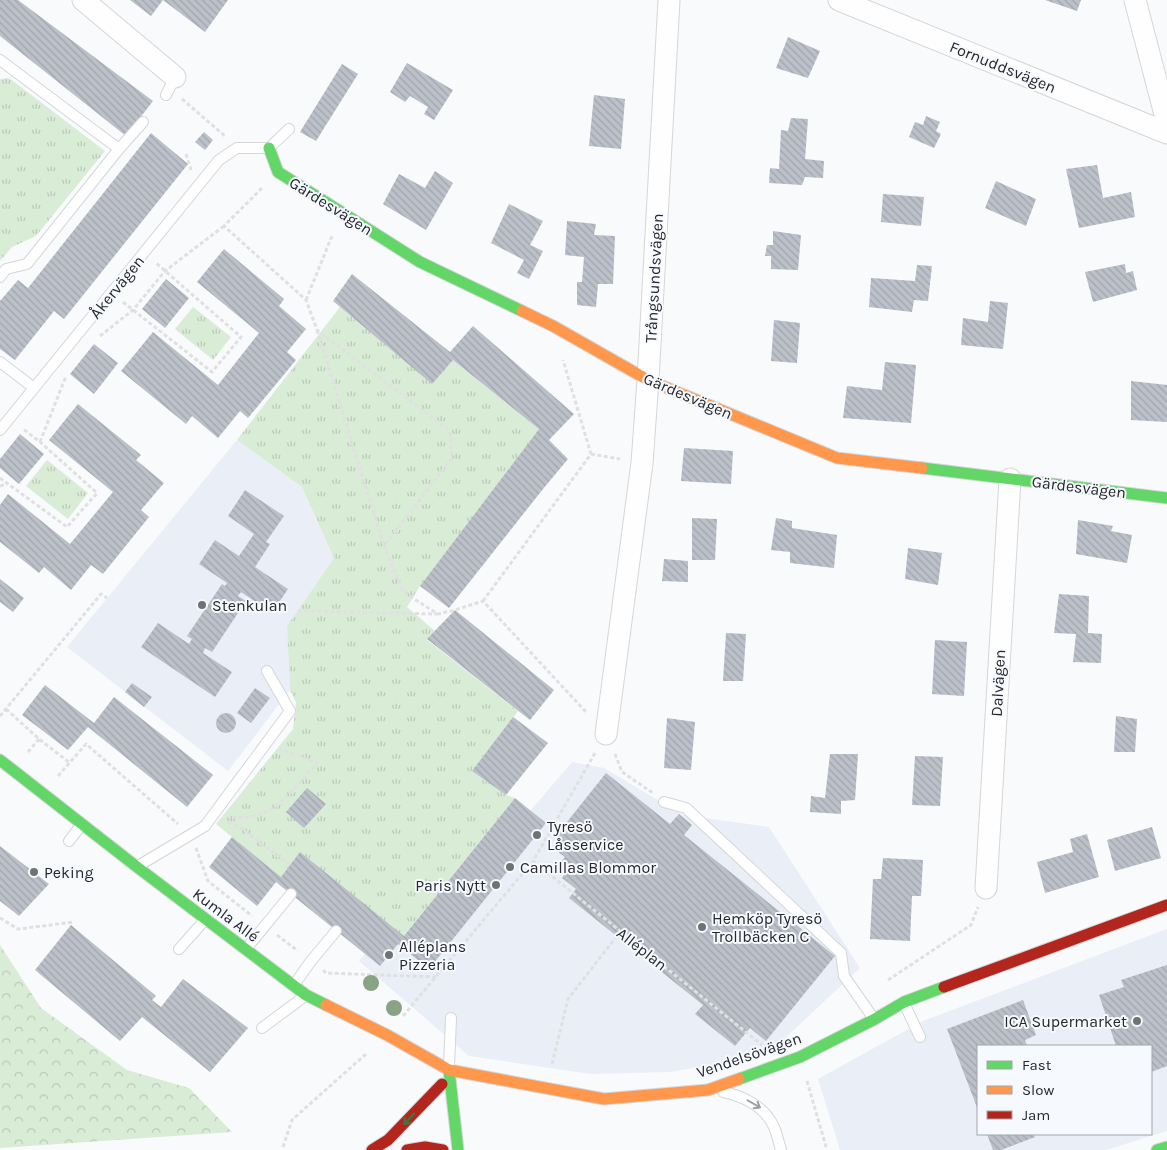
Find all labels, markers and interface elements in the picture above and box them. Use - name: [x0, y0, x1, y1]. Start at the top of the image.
- street label: Fornuddsvägen: [947, 37, 1059, 97]
- street label: Gärdesvägen: [286, 173, 376, 239]
- street label: Trångsundsvägen: [641, 213, 667, 343]
- street label: Åkervägen: [86, 252, 148, 322]
- street label: Gärdesvägen: [641, 369, 735, 423]
- street label: Gärdesvägen: [1031, 472, 1127, 502]
- place label: Stenkulan: [212, 596, 287, 615]
- marker: Stenkulan: [196, 599, 208, 611]
- street label: Dalvägen: [987, 649, 1009, 717]
- place label: Tyresö Låsservice: [547, 817, 623, 854]
- marker: Tyresö Låsservice: [531, 829, 543, 841]
- place label: Camillas Blommor: [520, 858, 656, 877]
- marker: Camillas Blommor: [504, 861, 516, 873]
- place label: Peking: [44, 863, 94, 882]
- marker: Peking: [28, 866, 40, 878]
- place label: Paris Nytt: [415, 876, 486, 895]
- marker: Paris Nytt: [490, 879, 502, 891]
- street label: Kumla Allé: [189, 884, 263, 946]
- place label: Hemköp Tyresö Trollbäcken C: [712, 909, 822, 946]
- marker: Hemköp Tyresö Trollbäcken C: [696, 921, 708, 933]
- street label: Alléplan: [613, 923, 671, 975]
- place label: Alléplans Pizzeria: [399, 937, 466, 974]
- marker: Alléplans Pizzeria: [383, 949, 395, 961]
- place label: ICA Supermarket: [1004, 1012, 1127, 1031]
- marker: ICA Supermarket: [1131, 1015, 1143, 1027]
- street label: Vendelsövägen: [694, 1028, 804, 1082]
- legend: [977, 1045, 1152, 1135]
- text: Fast: [1022, 1056, 1052, 1074]
- text: Slow: [1022, 1081, 1054, 1099]
- one-way arrow: [746, 1099, 760, 1109]
- text: Jam: [1022, 1106, 1050, 1124]
- one-way arrow: [403, 1113, 415, 1126]

